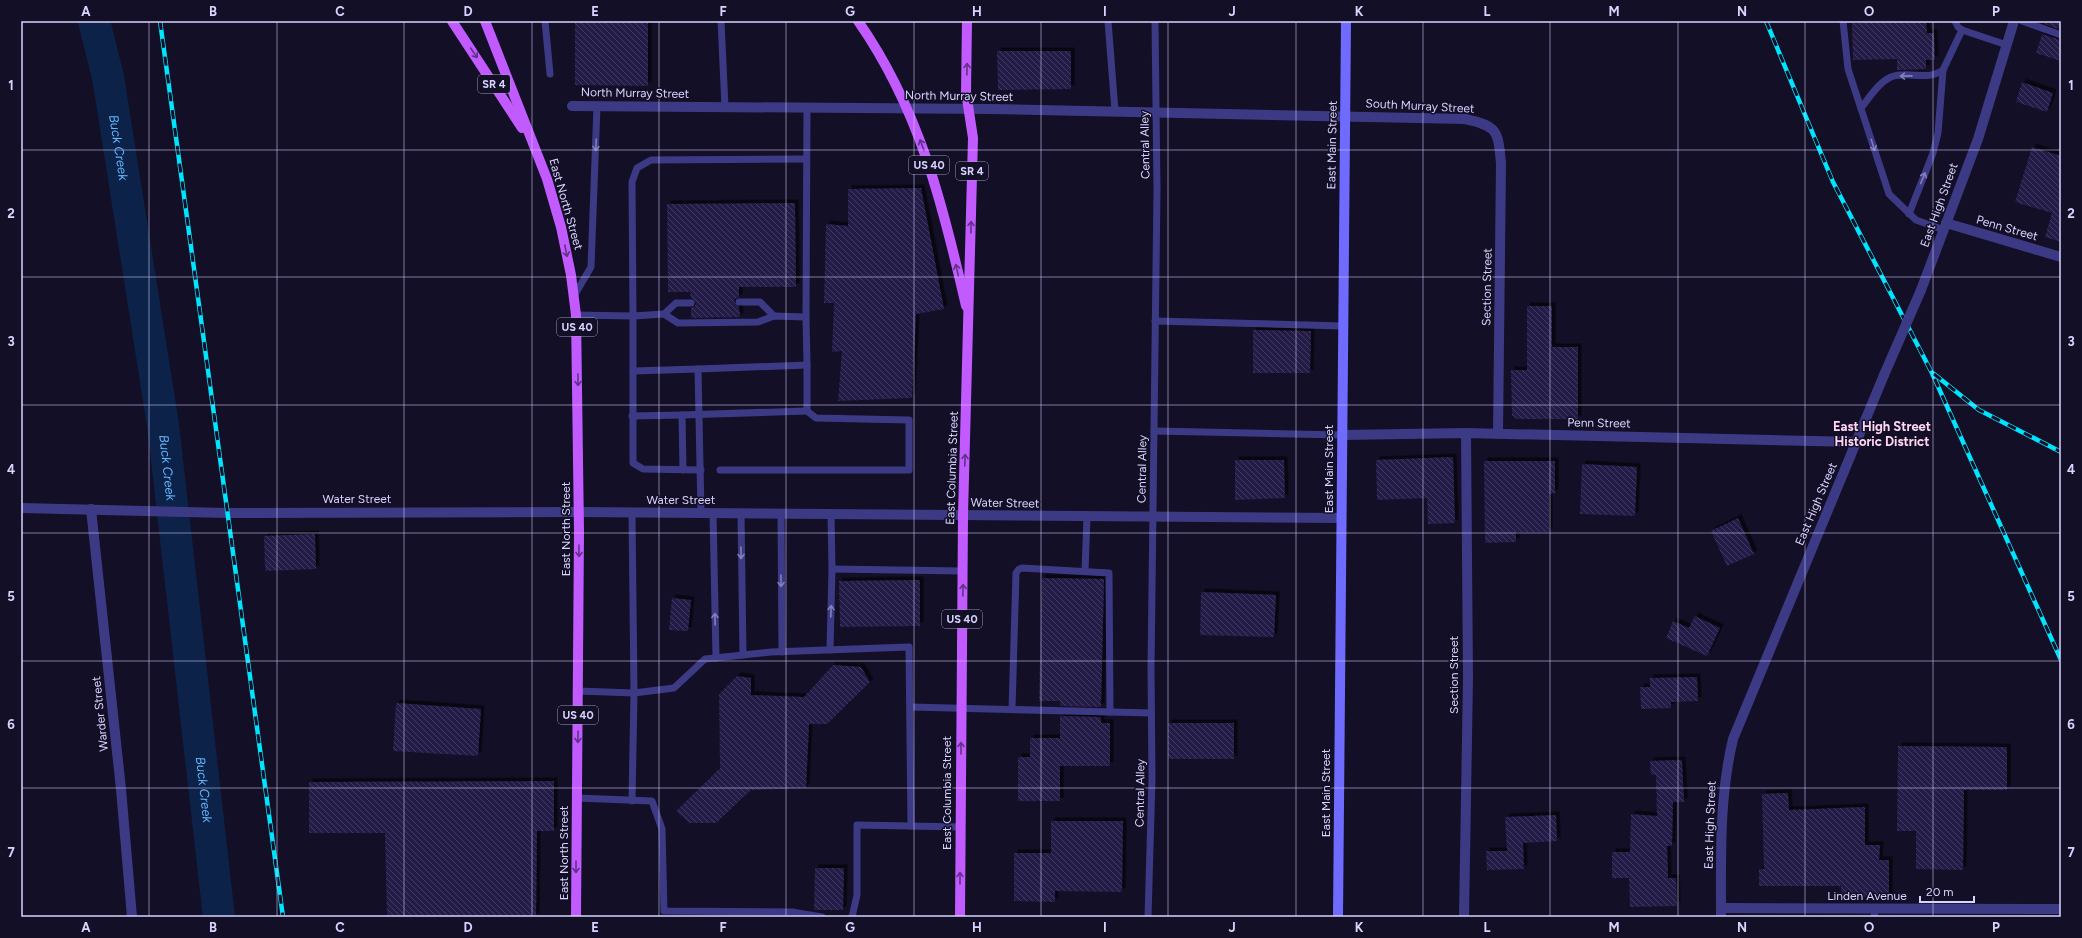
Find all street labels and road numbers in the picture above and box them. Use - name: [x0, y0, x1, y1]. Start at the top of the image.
- road number: SR 4: [478, 75, 510, 93]
- street label: North Murray Street: [581, 85, 690, 101]
- street label: North Murray Street: [905, 88, 1014, 104]
- street label: South Murray Street: [1365, 96, 1475, 116]
- street label: East Main Street: [1324, 100, 1340, 189]
- street label: Central Alley: [1137, 110, 1153, 179]
- road number: US 40: [909, 156, 949, 174]
- street label: East North Street: [546, 157, 586, 252]
- street label: East High Street: [1917, 161, 1961, 249]
- road number: SR 4: [956, 162, 988, 180]
- street label: Penn Street: [1975, 213, 2040, 244]
- street label: Section Street: [1479, 247, 1495, 326]
- road number: US 40: [557, 318, 597, 336]
- street label: East Columbia Street: [943, 410, 961, 525]
- street label: Penn Street: [1567, 415, 1631, 431]
- street label: East Main Street: [1322, 424, 1336, 513]
- street label: Central Alley: [1134, 434, 1150, 503]
- street label: East High Street: [1792, 460, 1840, 547]
- street label: East North Street: [559, 481, 573, 576]
- street label: Water Street: [323, 492, 392, 506]
- street label: Water Street: [647, 493, 716, 507]
- street label: Water Street: [970, 495, 1040, 511]
- road number: US 40: [942, 610, 982, 628]
- street label: Section Street: [1447, 636, 1461, 714]
- street label: Warder Street: [89, 675, 111, 752]
- road number: US 40: [558, 706, 598, 724]
- street label: East Columbia Street: [940, 736, 954, 850]
- street label: East Main Street: [1319, 748, 1333, 837]
- street label: Central Alley: [1132, 758, 1148, 827]
- street label: East High Street: [1701, 780, 1719, 869]
- street label: East North Street: [557, 805, 571, 900]
- street label: Linden Avenue: [1827, 889, 1907, 903]

